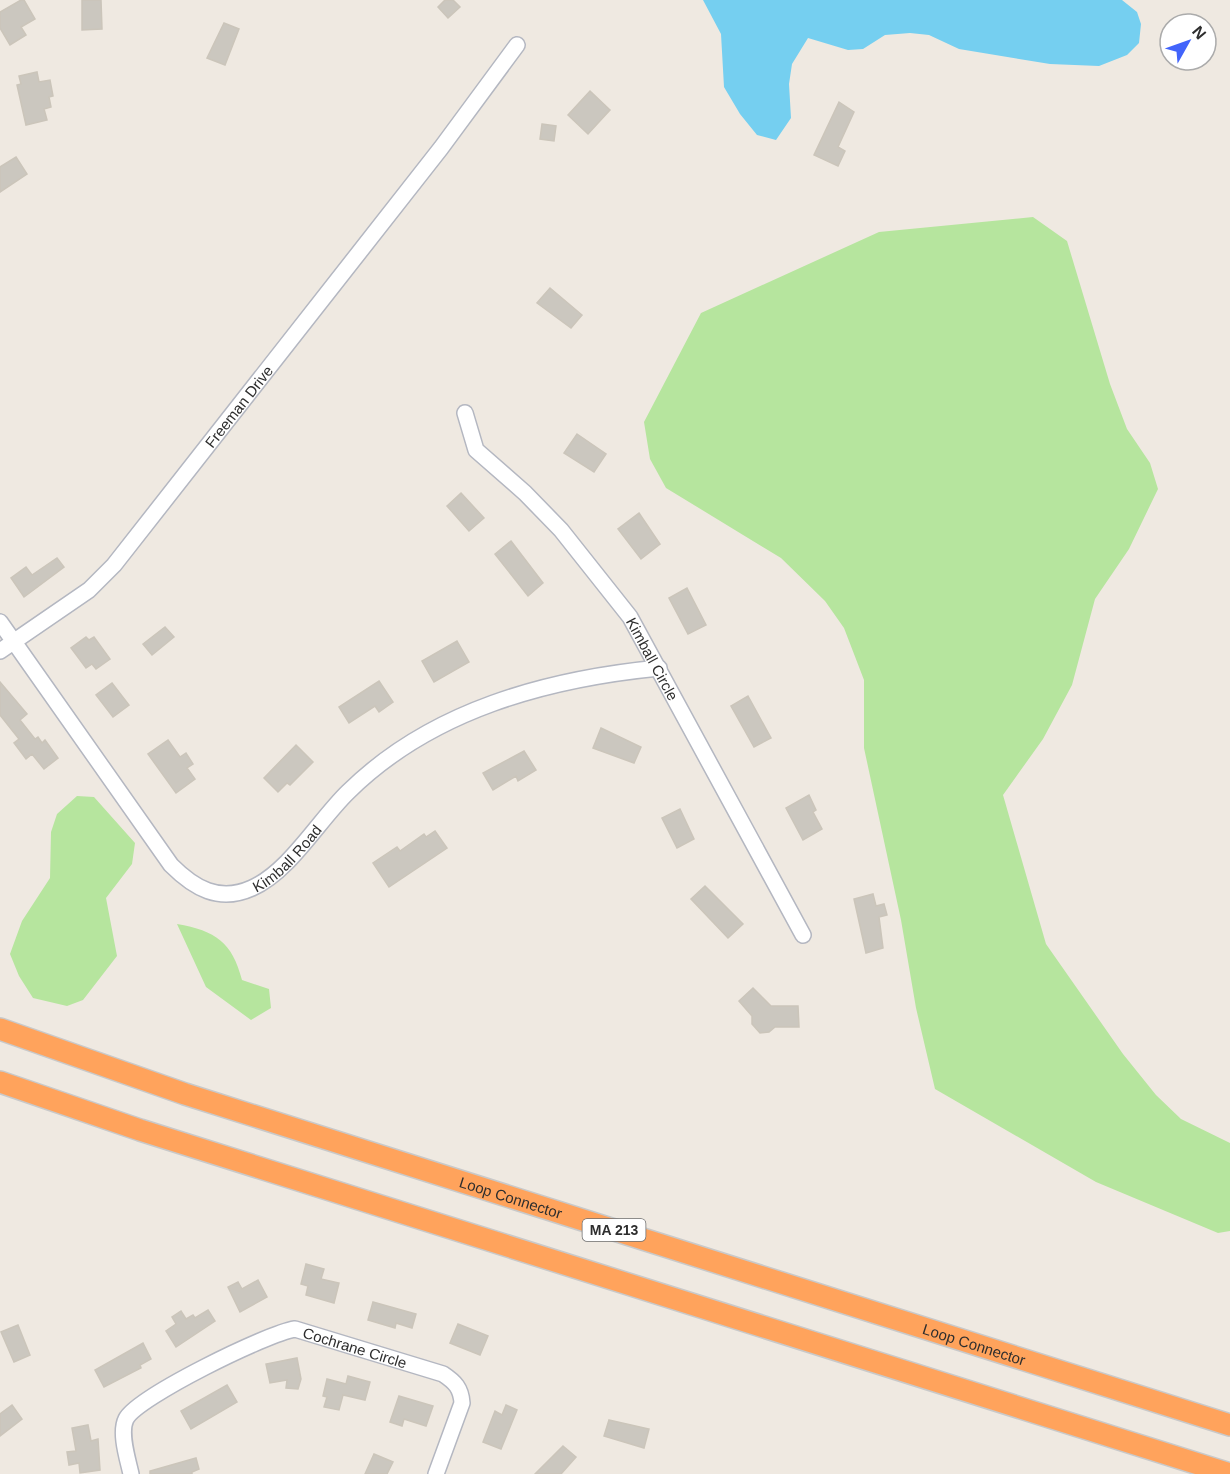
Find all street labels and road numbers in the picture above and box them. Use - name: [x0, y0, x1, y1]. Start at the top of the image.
- street label: Freeman Drive: [201, 362, 276, 451]
- street label: Kimball Circle: [623, 614, 682, 703]
- street label: Kimball Road: [249, 821, 324, 895]
- street label: Loop Connector: [457, 1173, 564, 1221]
- road number: MA 213: [582, 1219, 646, 1241]
- street label: Loop Connector: [921, 1320, 1028, 1368]
- street label: Cochrane Circle: [301, 1323, 409, 1371]

